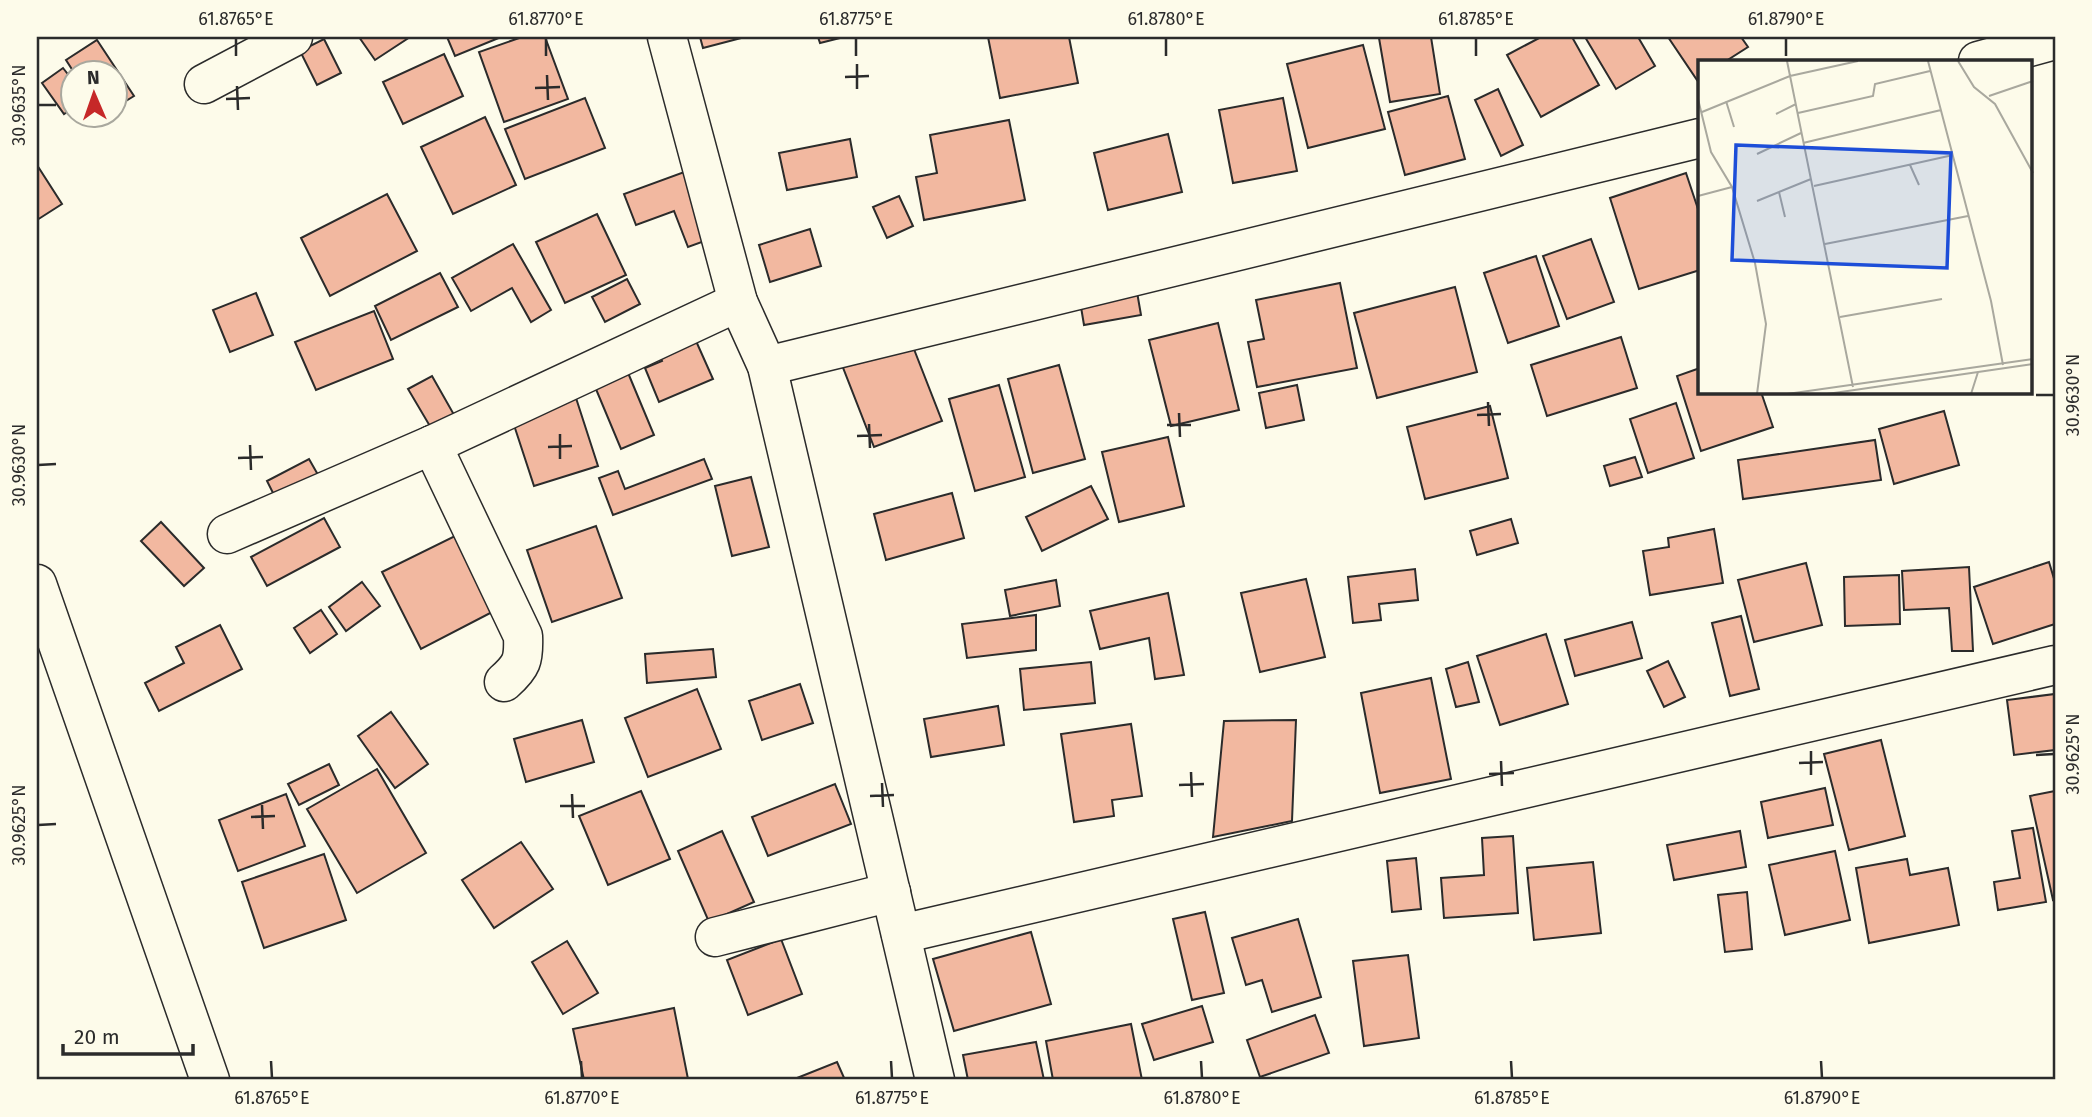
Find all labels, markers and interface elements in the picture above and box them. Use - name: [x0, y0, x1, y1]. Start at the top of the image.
- text: 61.8765°E: [198, 8, 274, 30]
- text: 61.8770°E: [508, 8, 584, 30]
- text: 61.8775°E: [819, 8, 893, 30]
- text: 61.8780°E: [1127, 8, 1205, 30]
- text: 61.8785°E: [1438, 8, 1514, 30]
- text: 61.8790°E: [1748, 8, 1824, 30]
- north arrow: [60, 60, 130, 130]
- inset map: [1698, 60, 2032, 394]
- text: 30.9635°N: [8, 64, 30, 146]
- text: N: [87, 66, 100, 89]
- text: 30.9630°N: [2062, 354, 2084, 436]
- text: 30.9630°N: [8, 424, 30, 506]
- text: 30.9625°N: [2062, 713, 2084, 795]
- text: 30.9625°N: [8, 784, 30, 866]
- scale bar: [63, 1012, 192, 1056]
- text: 20 m: [74, 1024, 120, 1050]
- text: 61.8765°E: [234, 1087, 310, 1109]
- text: 61.8770°E: [544, 1087, 620, 1109]
- text: 61.8775°E: [855, 1087, 929, 1109]
- text: 61.8780°E: [1163, 1087, 1241, 1109]
- text: 61.8785°E: [1474, 1087, 1550, 1109]
- text: 61.8790°E: [1784, 1087, 1860, 1109]

